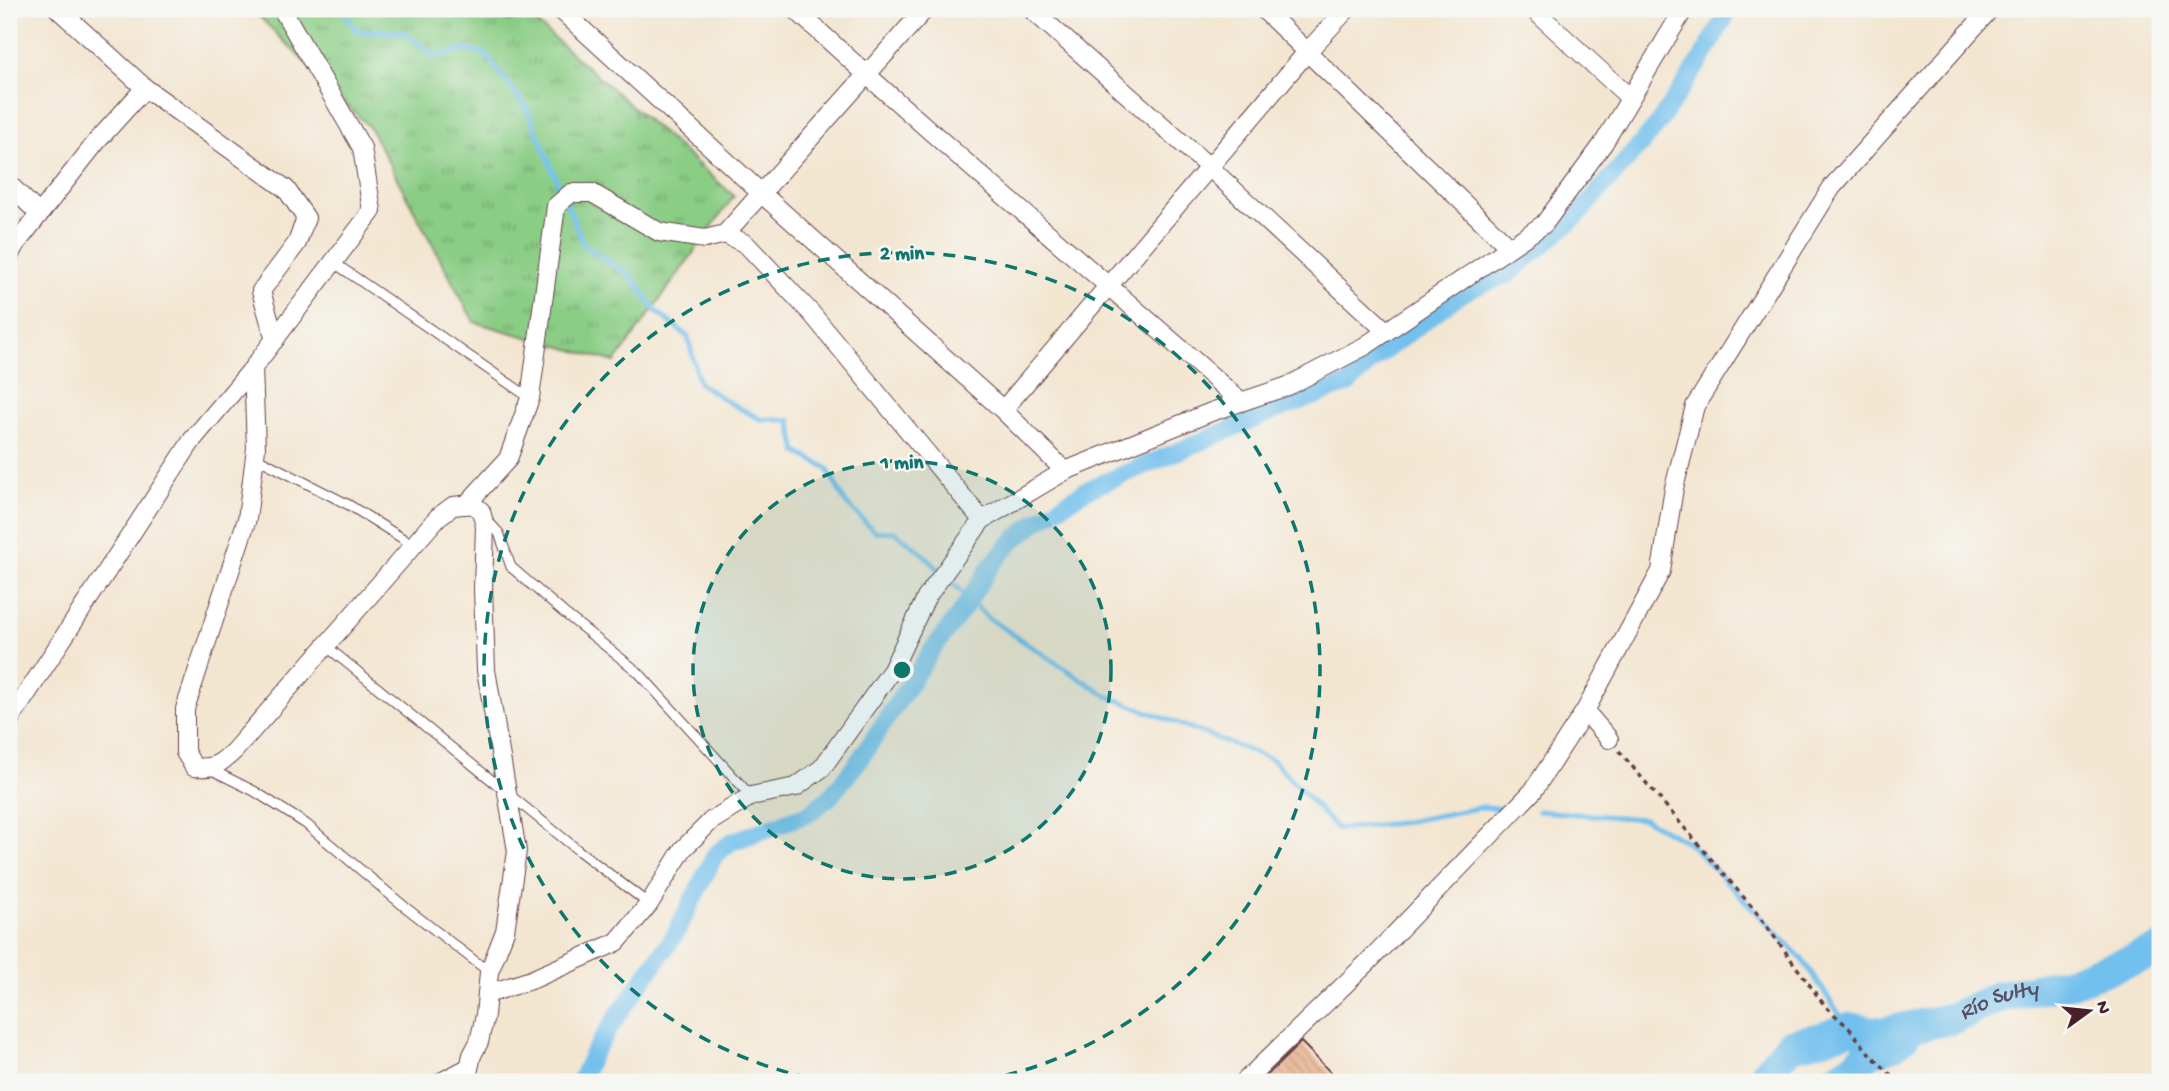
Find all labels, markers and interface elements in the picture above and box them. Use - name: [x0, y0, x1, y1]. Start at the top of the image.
- text: 2 min: [880, 243, 925, 268]
- text: 1 min: [880, 452, 924, 477]
- centre of rings: [890, 658, 914, 682]
- water label: Río Sulty: [1955, 975, 2042, 1027]
- north arrow: [2054, 976, 2124, 1046]
- text: N: [2089, 999, 2115, 1016]

